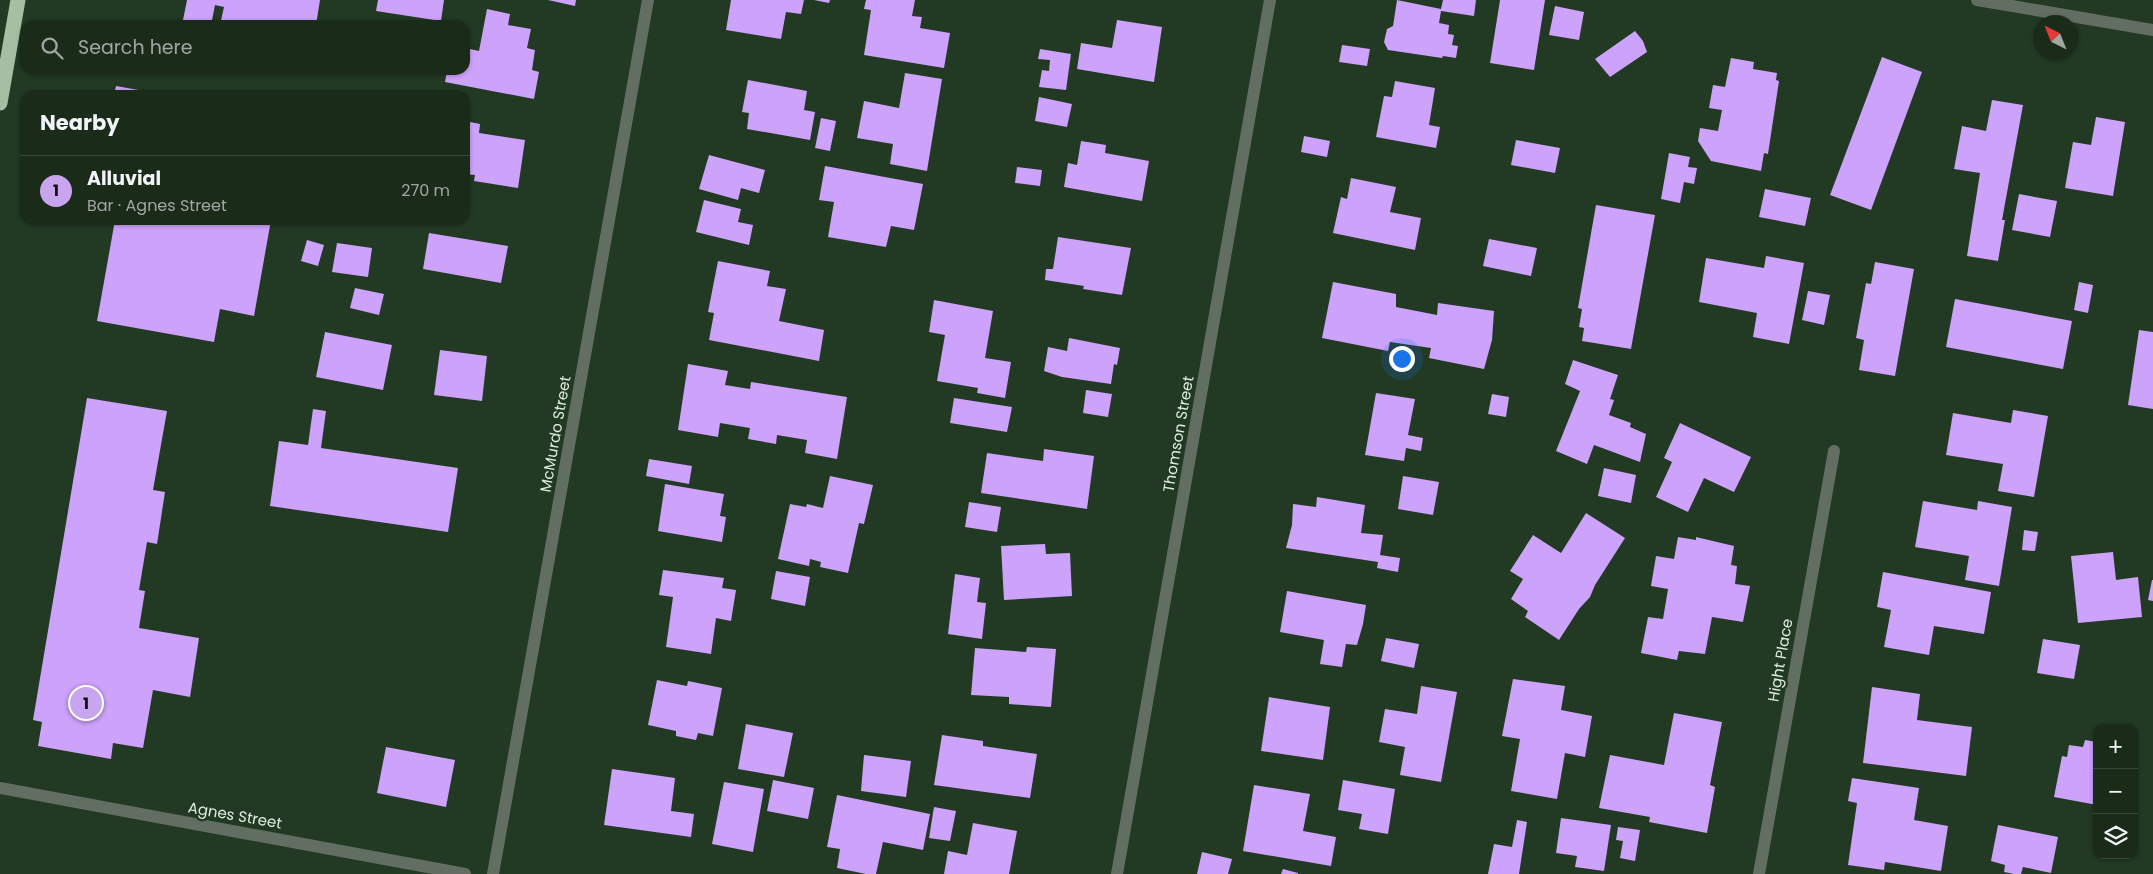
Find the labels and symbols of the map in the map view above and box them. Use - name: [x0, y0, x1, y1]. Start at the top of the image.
- north arrow: [2033, 15, 2078, 60]
- your location: [1389, 346, 1415, 372]
- street label: McMurdo Street: [534, 374, 576, 494]
- street label: Thomson Street: [1157, 374, 1199, 494]
- street label: Hight Place: [1762, 617, 1798, 703]
- pin: 1: [70, 684, 102, 722]
- street label: Agnes Street: [186, 796, 284, 834]

